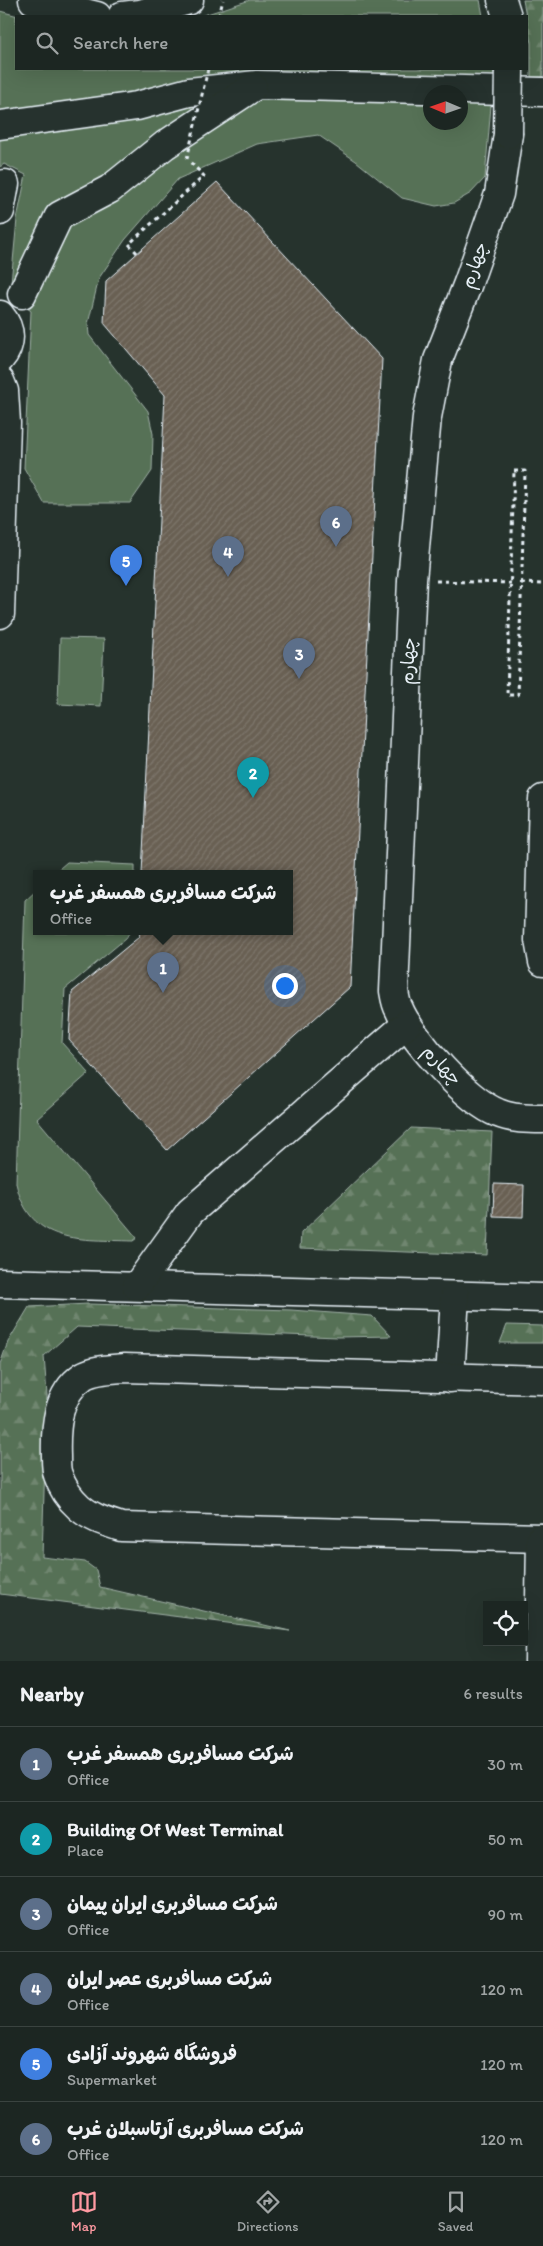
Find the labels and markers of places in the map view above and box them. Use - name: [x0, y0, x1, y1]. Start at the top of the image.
- pin: 6: [320, 506, 352, 547]
- pin: 4: [212, 536, 244, 577]
- pin: 5: [110, 545, 142, 586]
- pin: 3: [283, 638, 315, 679]
- pin: 2: [237, 757, 269, 798]
- pin: 1: [147, 952, 179, 993]

